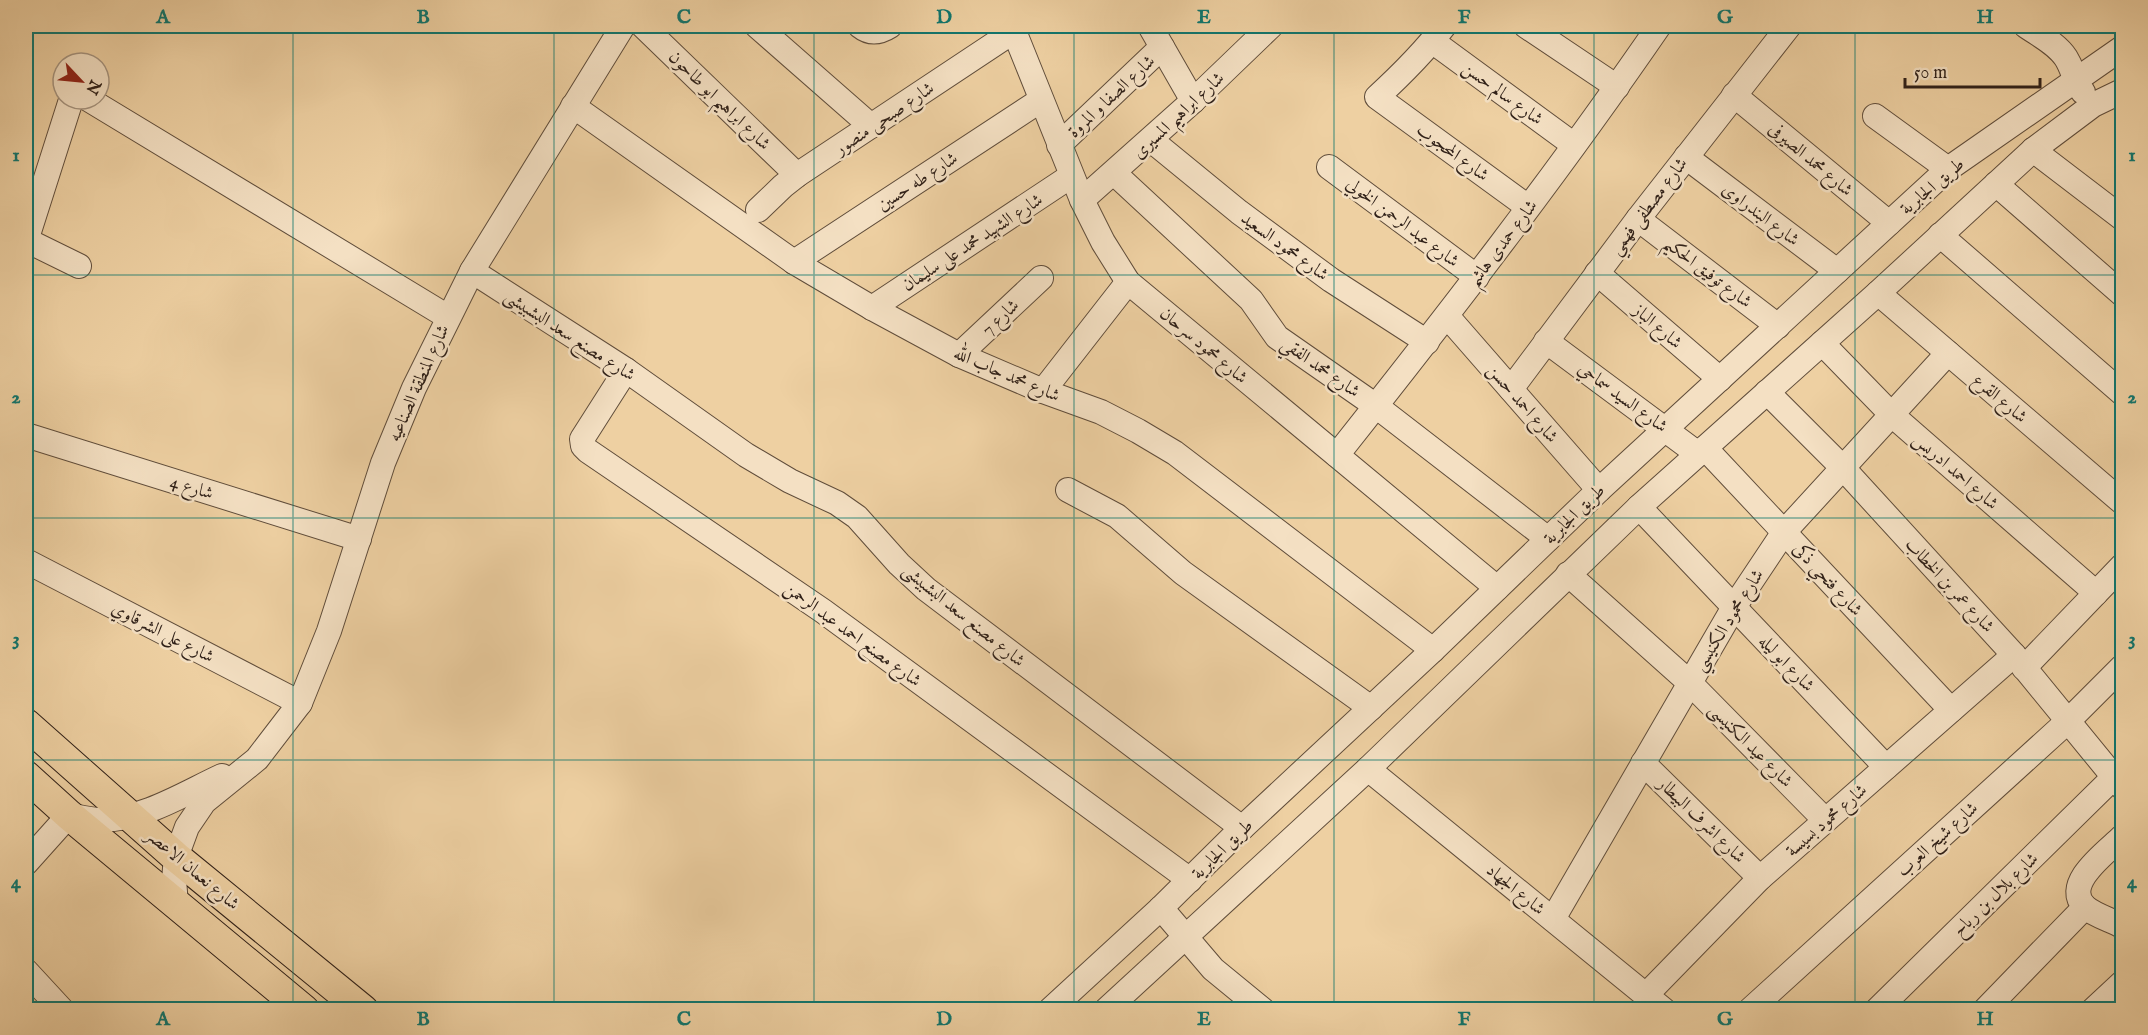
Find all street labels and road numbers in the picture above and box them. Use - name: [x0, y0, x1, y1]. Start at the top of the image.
- street label: شارع ابراهيم ابو طاحون: [659, 46, 775, 159]
- street label: شارع الصفا و المروة: [1063, 51, 1162, 145]
- street label: شارع سالم حسن: [1455, 57, 1547, 134]
- street label: شارع ابراهيم المسيرى: [1128, 68, 1233, 168]
- street label: شارع صبحى منصور: [829, 77, 940, 164]
- street label: شارع محمد الصيرفى: [1762, 118, 1857, 204]
- street label: شارع المحجوب: [1410, 119, 1493, 189]
- street label: شارع طه حسين: [873, 148, 964, 219]
- street label: شارع مصطفى فهمي: [1605, 153, 1697, 263]
- street label: طريق الجابرية: [1896, 154, 1970, 221]
- street label: شارع عبد الرحمن الخولي: [1340, 173, 1463, 275]
- street label: شارع البندراوى: [1715, 178, 1804, 254]
- street label: شارع الشهيد محمد على سليمان: [898, 189, 1049, 299]
- street label: شارع حمدى هاشم: [1463, 196, 1547, 295]
- street label: شارع محمود السعيد: [1234, 208, 1333, 288]
- street label: شارع توفيق الحكيم: [1655, 232, 1756, 318]
- street label: شارع مصنع سعد البشبيشى: [498, 285, 639, 390]
- street label: شارع 7: [977, 295, 1026, 343]
- street label: شارع الباز: [1625, 298, 1686, 356]
- street label: شارع محمود سرحان: [1153, 303, 1252, 391]
- street label: شارع المنطقة الصناعيه: [383, 322, 457, 447]
- street label: شارع محمد الفقي: [1273, 333, 1364, 408]
- street label: شارع محمد جاب الله: [949, 339, 1065, 410]
- street label: شارع السيد سماحي: [1571, 358, 1672, 440]
- street label: شارع احمد حسن: [1480, 360, 1563, 450]
- street label: شارع القرع: [1965, 369, 2031, 430]
- street label: شارع احمد ادريس: [1906, 428, 2003, 517]
- street label: شارع 4: [167, 471, 216, 508]
- street label: طريق الجابرية: [1539, 480, 1611, 550]
- street label: شارع عمر بن الخطاب: [1898, 534, 1999, 640]
- street label: شارع فتحي ذكى: [1784, 537, 1868, 624]
- street label: شارع مصنع سعد البشبيشى: [895, 559, 1029, 675]
- street label: شارع محمود الكنيسي: [1689, 565, 1773, 678]
- street label: شارع مصنع احمد عبد الرحمن: [777, 578, 925, 695]
- street label: شارع على الشرقاوي: [106, 598, 218, 671]
- street label: شارع ابو ليله: [1752, 631, 1819, 699]
- street label: شارع عيد الكنيسى: [1701, 699, 1797, 795]
- street label: شارع اشرف البيطار: [1649, 772, 1750, 870]
- street label: شارع محمود بسيسة: [1781, 779, 1874, 864]
- street label: شارع شيخ العرب: [1893, 798, 1986, 885]
- street label: طريق الجابرية: [1187, 815, 1259, 885]
- street label: شارع نعمان الاعصر: [138, 823, 243, 917]
- street label: شارع بلال بن رباح: [1948, 848, 2046, 944]
- street label: شارع الجهاد: [1479, 859, 1549, 923]

